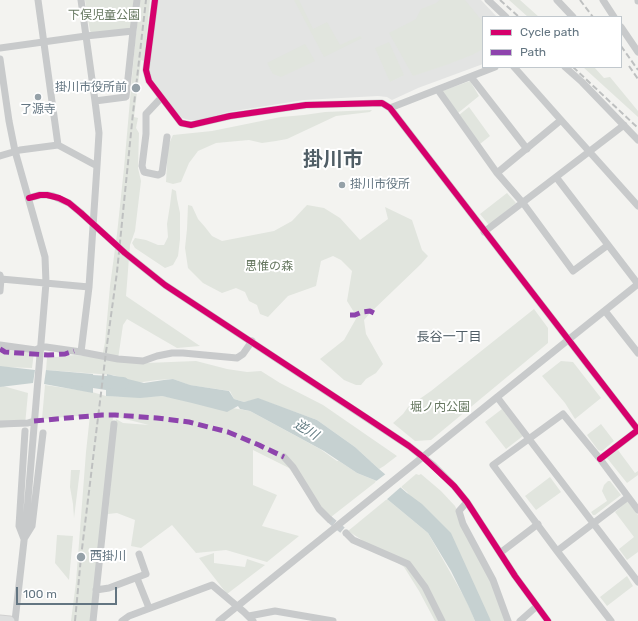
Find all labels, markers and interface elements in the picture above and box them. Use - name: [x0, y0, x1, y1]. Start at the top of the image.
- park label: 下俣児童公園: [68, 9, 140, 23]
- legend: [482, 16, 622, 68]
- text: Cycle path: [520, 25, 579, 39]
- text: Path: [520, 45, 546, 59]
- place label: 掛川市役所前: [55, 81, 127, 95]
- marker: 掛川市役所前: [130, 82, 142, 94]
- marker: 了源寺: [33, 92, 43, 102]
- place label: 了源寺: [20, 103, 56, 117]
- district label: 掛川市: [303, 148, 363, 172]
- place label: 掛川市役所: [350, 178, 410, 192]
- marker: 掛川市役所: [337, 180, 347, 190]
- park label: 思惟の森: [245, 260, 293, 274]
- district label: 長谷一丁目: [417, 329, 481, 345]
- park label: 堀ノ内公園: [410, 401, 470, 415]
- water label: 逆川: [291, 417, 321, 443]
- place label: 西掛川: [90, 550, 126, 564]
- marker: 西掛川: [75, 551, 87, 563]
- scale bar: [18, 579, 119, 605]
- text: 100 m: [23, 587, 57, 601]

